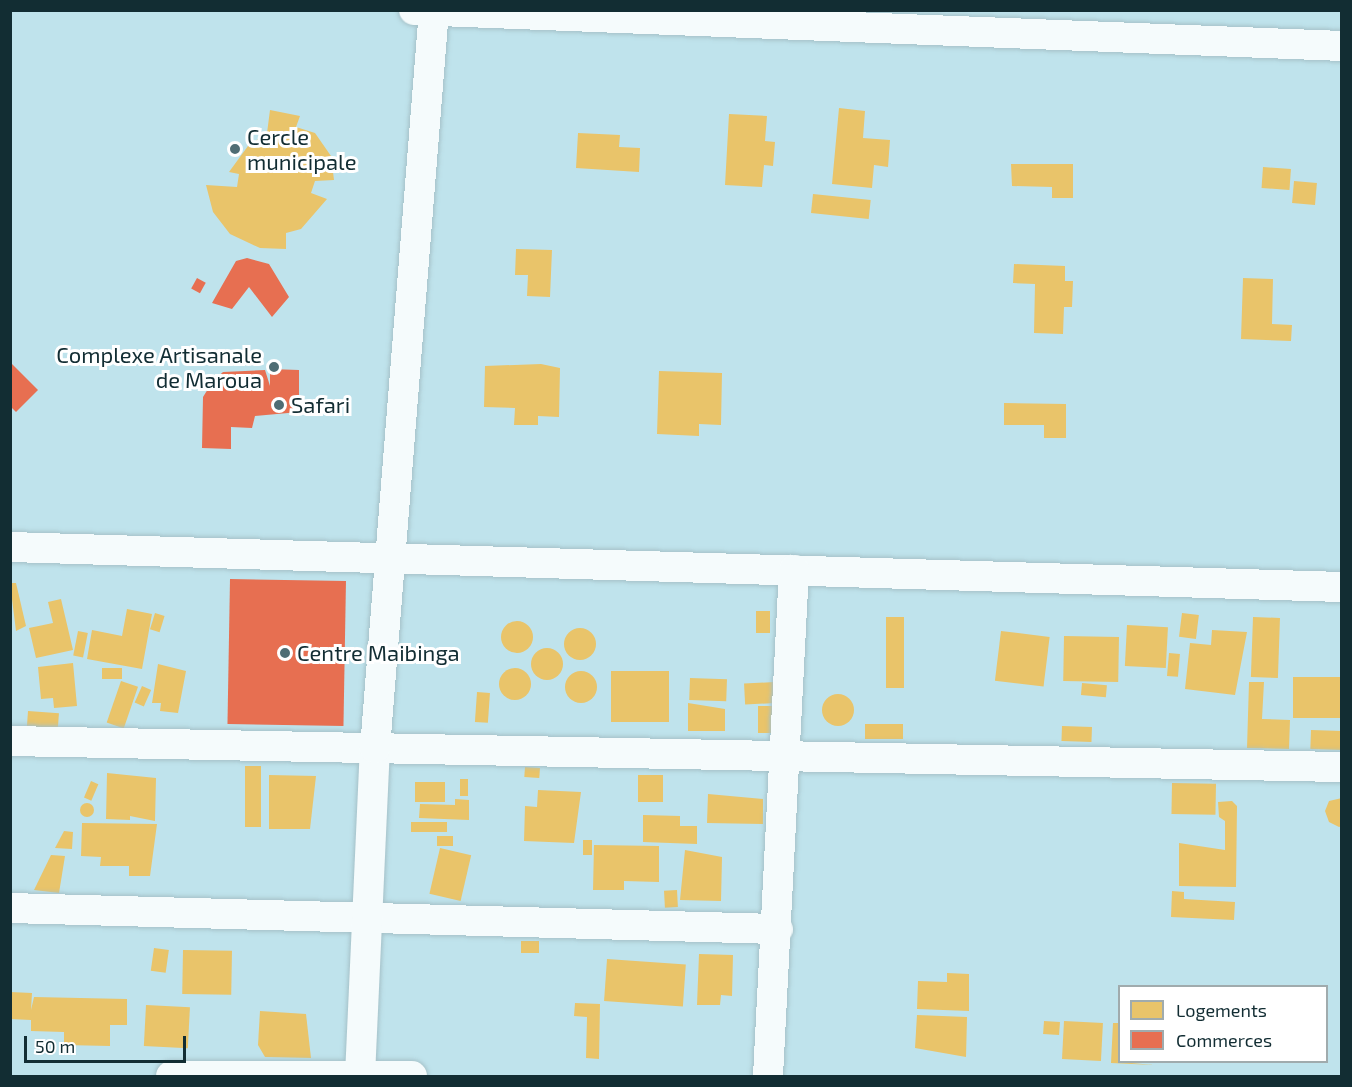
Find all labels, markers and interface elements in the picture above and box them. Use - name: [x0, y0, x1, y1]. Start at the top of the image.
- place label: Cercle municipale: [247, 123, 356, 174]
- marker: Cercle municipale: [228, 142, 242, 156]
- place label: Complexe Artisanale de Maroua: [56, 341, 262, 392]
- marker: Complexe Artisanale de Maroua: [267, 360, 281, 374]
- place label: Safari: [291, 392, 350, 418]
- marker: Safari: [272, 398, 286, 412]
- place label: Centre Maibinga: [297, 640, 460, 666]
- marker: Centre Maibinga: [278, 646, 292, 660]
- legend: [1118, 985, 1328, 1063]
- text: Logements: [1176, 999, 1267, 1021]
- scale bar: [27, 1024, 189, 1062]
- text: Commerces: [1176, 1029, 1272, 1051]
- text: 50 m: [35, 1035, 75, 1057]

